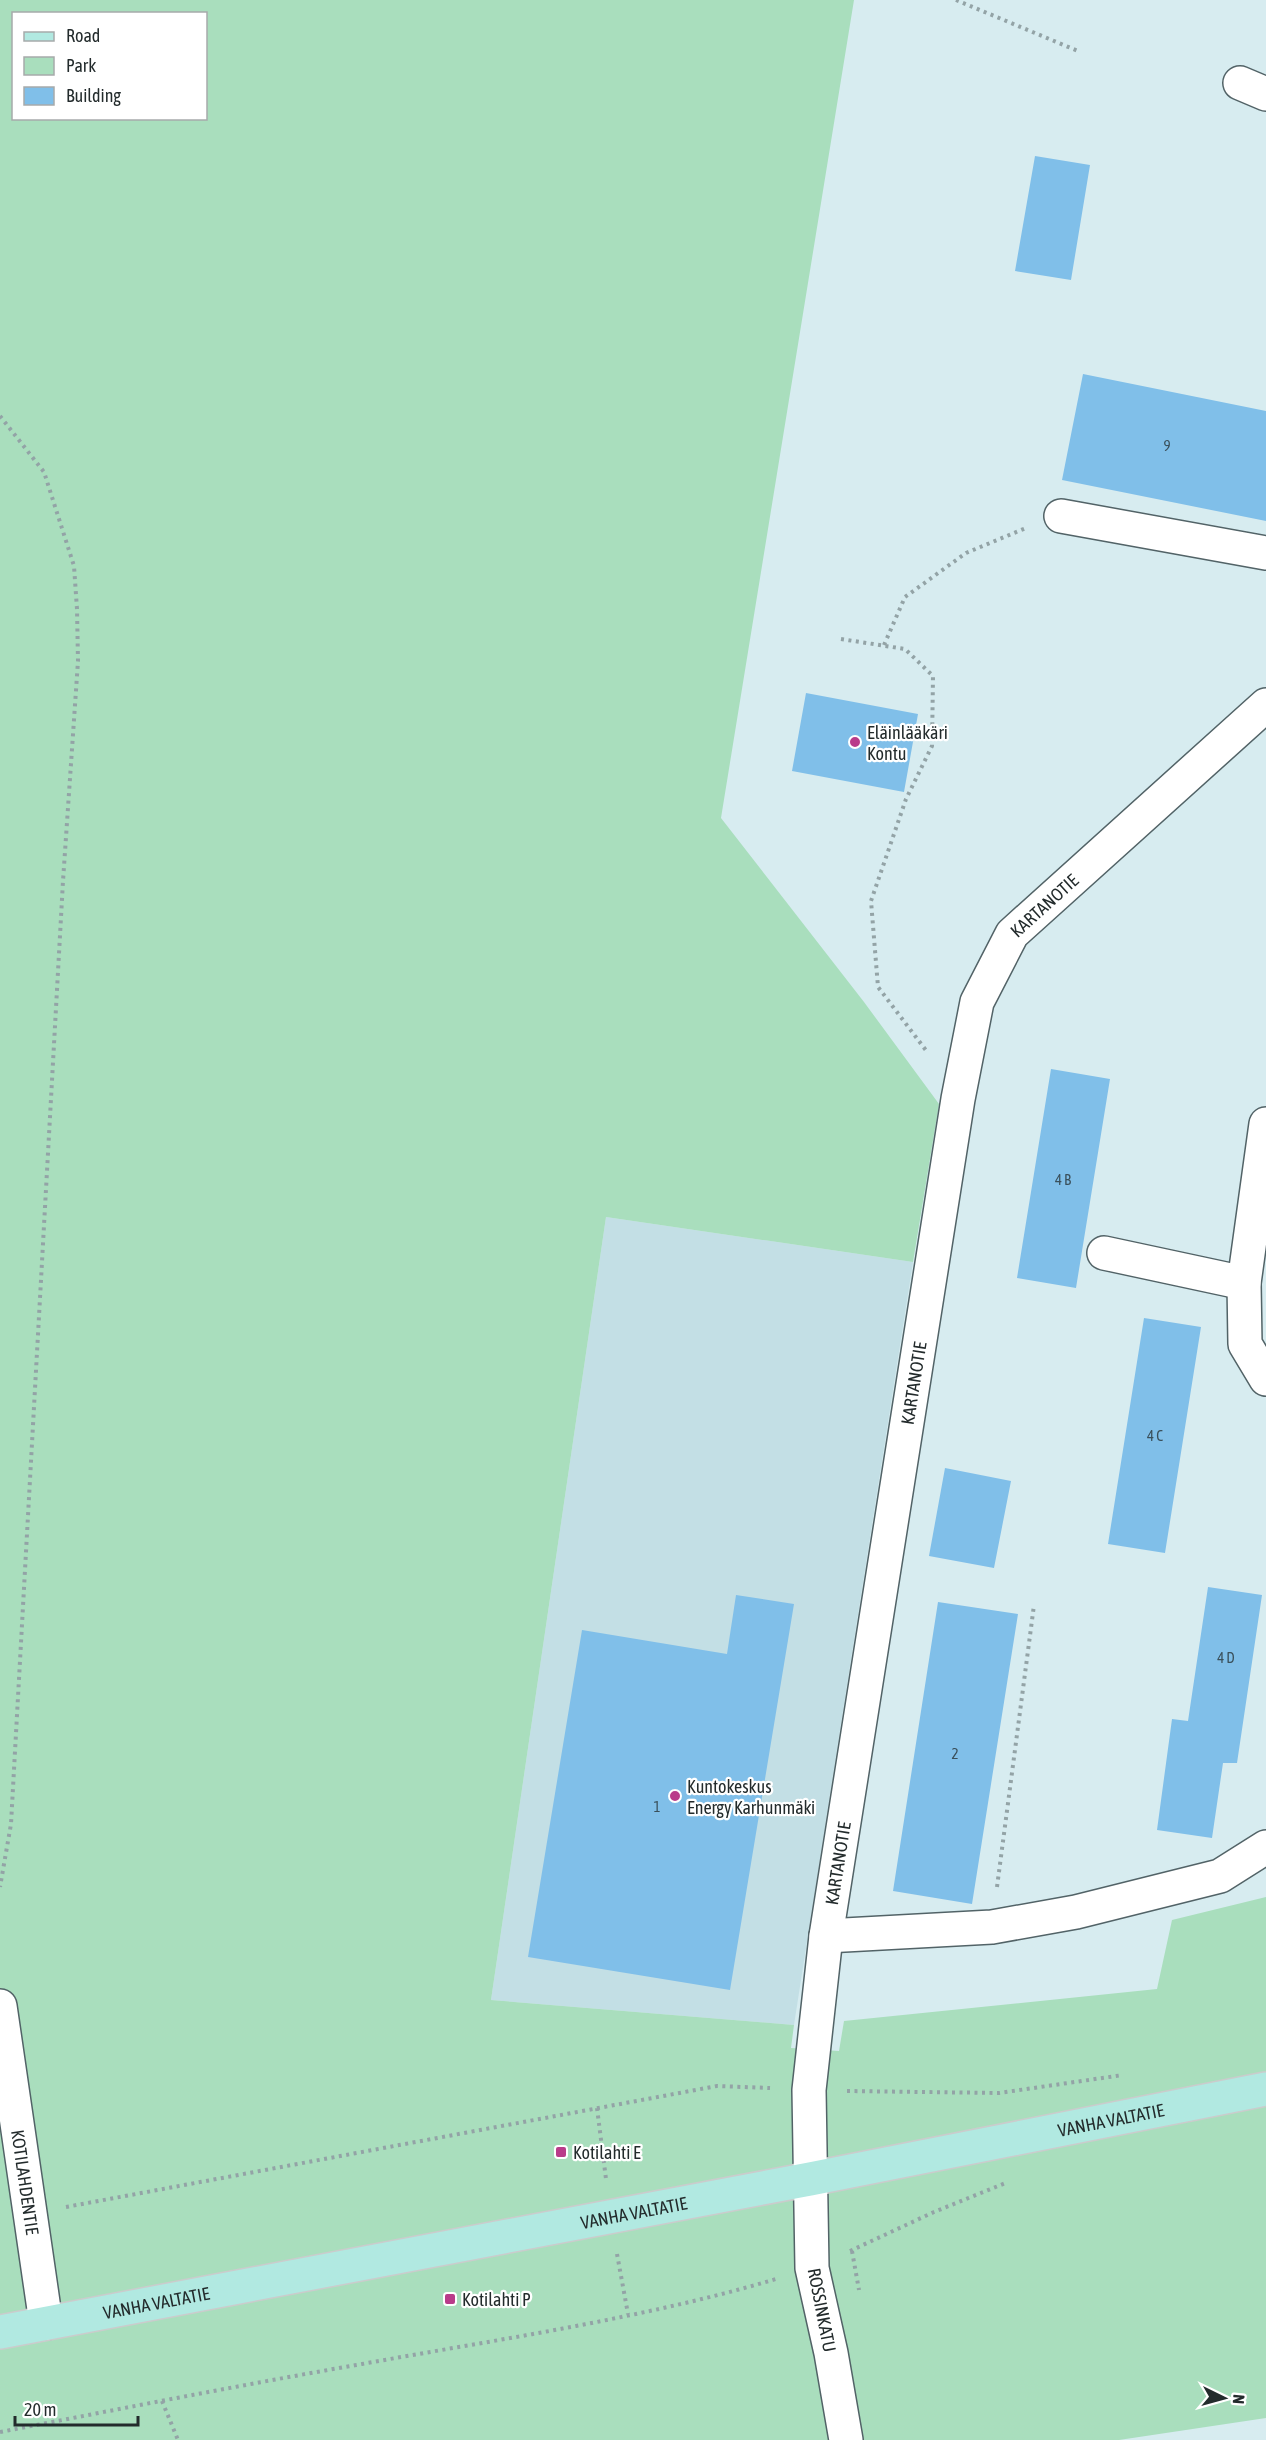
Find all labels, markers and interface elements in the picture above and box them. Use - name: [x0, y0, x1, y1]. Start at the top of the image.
- legend: [12, 12, 207, 120]
- text: Road: [66, 25, 100, 46]
- text: Park: [66, 55, 96, 76]
- text: Building: [66, 85, 121, 106]
- house number: 9: [1163, 437, 1171, 454]
- place label: Eläinlääkäri Kontu: [867, 722, 948, 764]
- marker: Eläinlääkäri Kontu: [848, 735, 862, 749]
- street label: KARTANOTIE: [1006, 869, 1082, 941]
- house number: 4 B: [1055, 1171, 1071, 1188]
- street label: KARTANOTIE: [896, 1340, 930, 1426]
- house number: 4 C: [1147, 1427, 1163, 1444]
- house number: 4 D: [1217, 1649, 1235, 1666]
- house number: 2: [951, 1745, 959, 1762]
- place label: Kuntokeskus Energy Karhunmäki: [687, 1776, 815, 1818]
- marker: Kuntokeskus Energy Karhunmäki: [668, 1789, 682, 1803]
- house number: 1: [653, 1798, 661, 1815]
- street label: KARTANOTIE: [821, 1820, 854, 1906]
- street label: VANHA VALTATIE: [1056, 2099, 1166, 2140]
- street label: KOTILAHDENTIE: [8, 2128, 44, 2236]
- place label: Kotilahti E: [573, 2142, 641, 2163]
- marker: Kotilahti E: [554, 2145, 568, 2159]
- street label: VANHA VALTATIE: [579, 2192, 689, 2233]
- street label: ROSSINKATU: [804, 2266, 840, 2354]
- street label: VANHA VALTATIE: [101, 2282, 211, 2323]
- place label: Kotilahti P: [462, 2289, 531, 2310]
- marker: Kotilahti P: [443, 2292, 457, 2306]
- north arrow: [1194, 2368, 1254, 2428]
- scale bar: [15, 2389, 138, 2427]
- text: N: [1230, 2394, 1248, 2405]
- text: 20 m: [24, 2399, 56, 2420]

